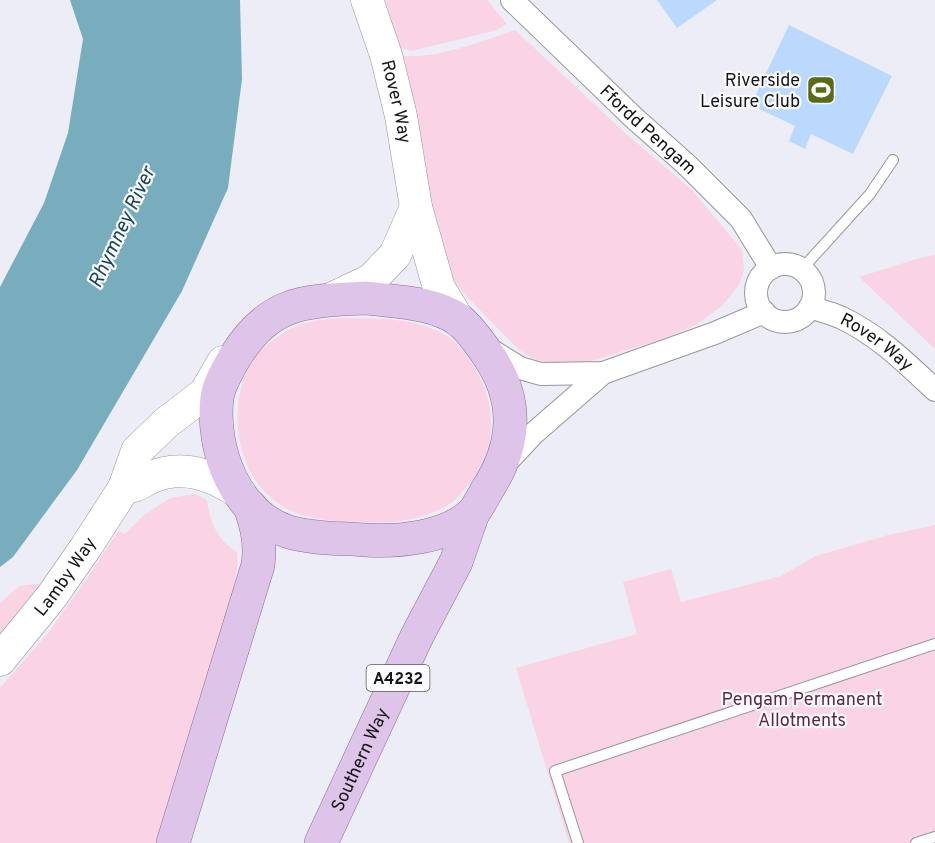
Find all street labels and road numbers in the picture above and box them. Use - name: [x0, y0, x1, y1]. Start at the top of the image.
- street label: Rover Way: [375, 58, 415, 145]
- street label: Ffordd Pengam: [594, 81, 700, 181]
- street label: Rover Way: [836, 309, 917, 377]
- street label: Lamby Way: [30, 533, 102, 622]
- road number: A4232: [366, 665, 430, 691]
- street label: Southern Way: [327, 705, 395, 816]

